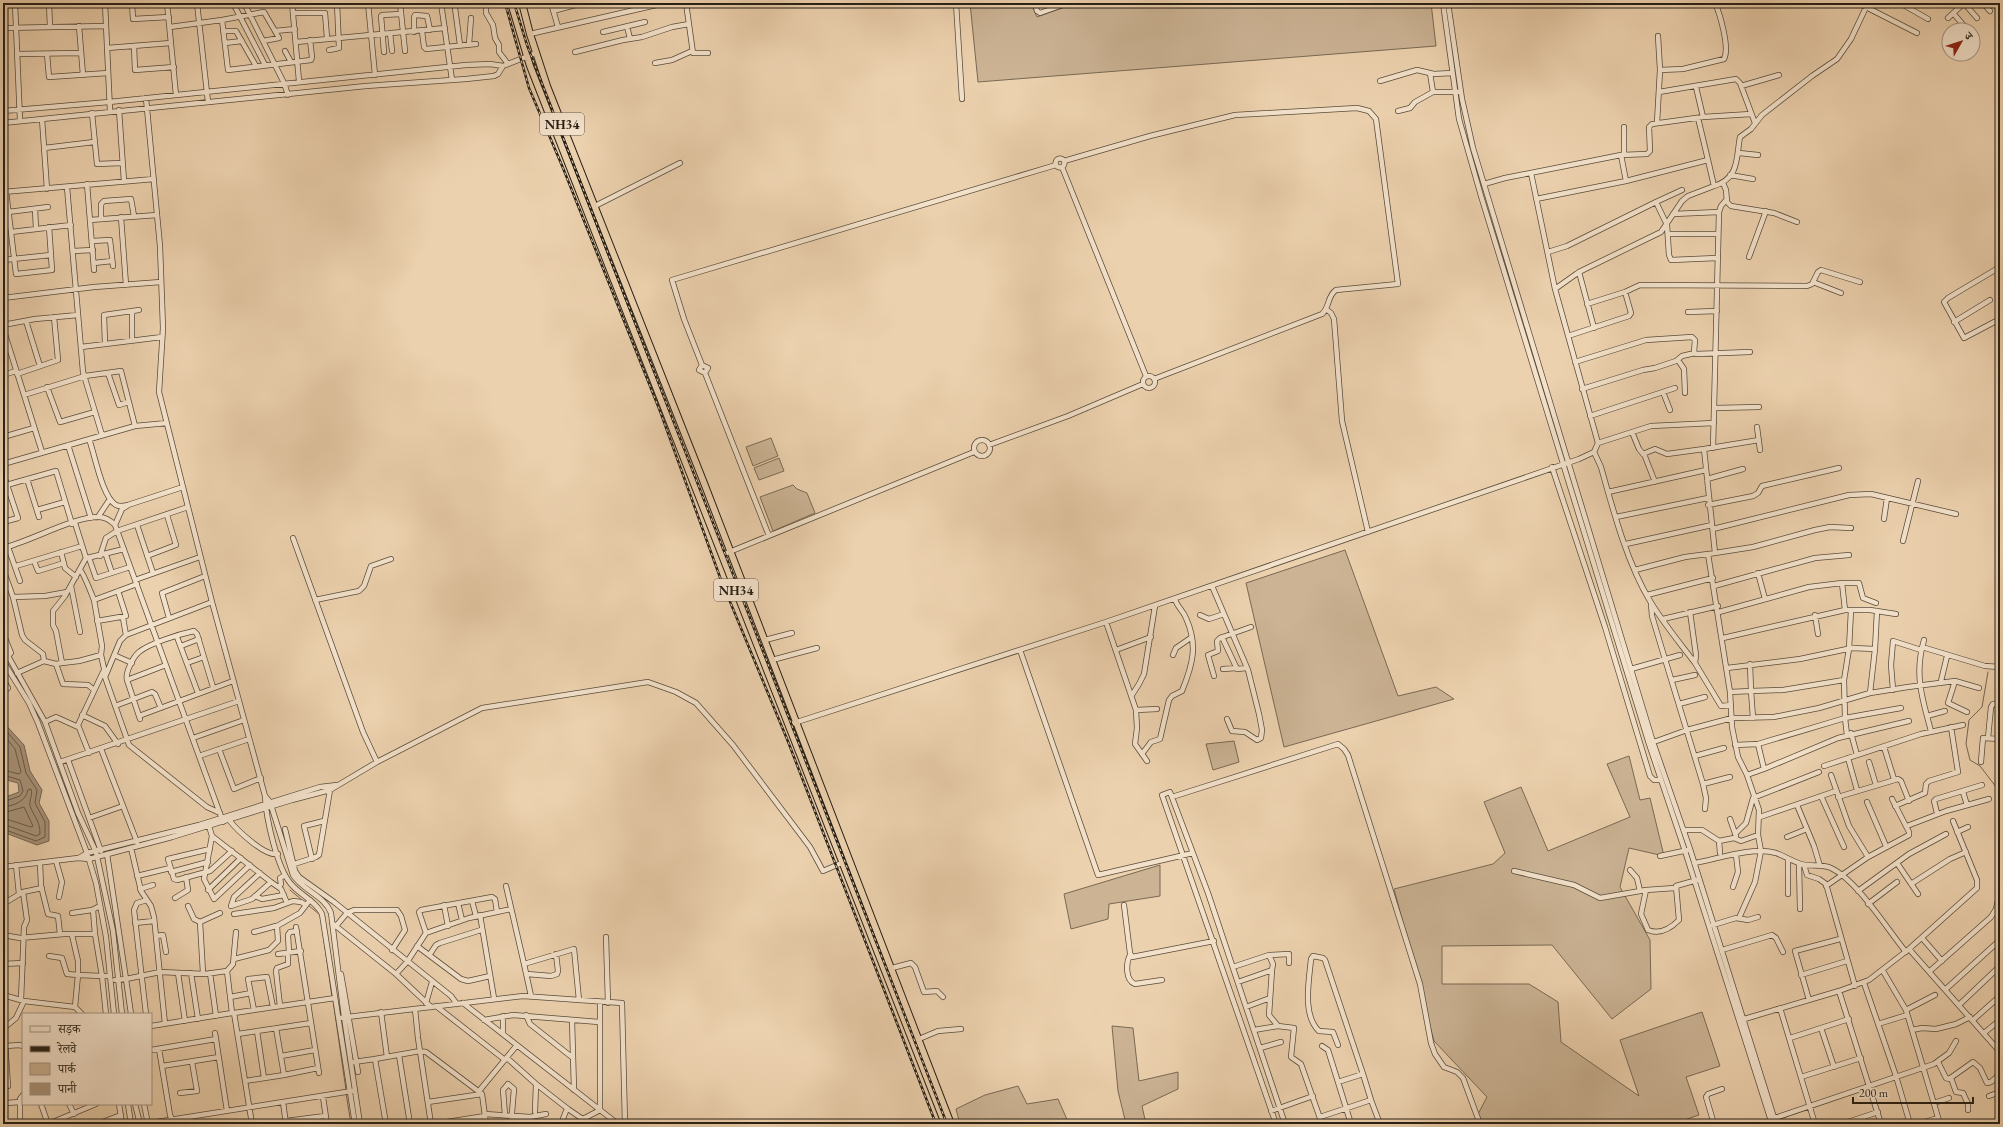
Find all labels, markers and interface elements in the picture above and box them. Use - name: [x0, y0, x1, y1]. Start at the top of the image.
- north arrow: [1941, 22, 1981, 62]
- text: उ: [1961, 28, 1977, 43]
- road number: NH34: [540, 113, 584, 135]
- road number: NH34: [714, 579, 758, 601]
- legend: [22, 1013, 152, 1105]
- text: सड़क: [57, 1021, 82, 1037]
- text: रेलवे: [56, 1041, 77, 1057]
- text: पार्क: [57, 1061, 77, 1077]
- scale bar: [1853, 1079, 1973, 1105]
- text: पानी: [57, 1081, 77, 1097]
- text: 200 m: [1859, 1085, 1889, 1101]

